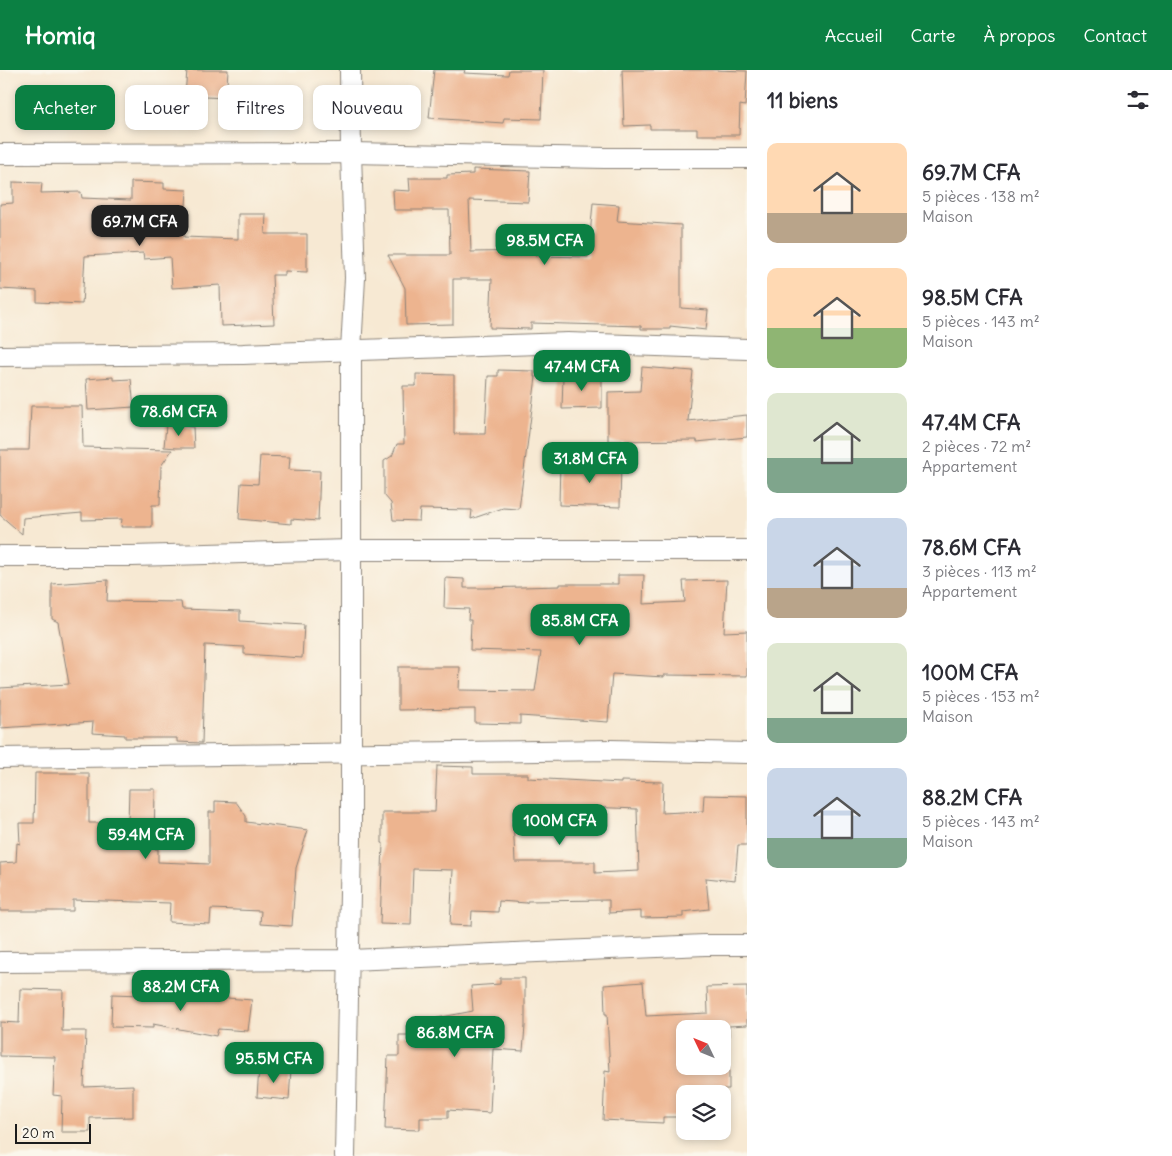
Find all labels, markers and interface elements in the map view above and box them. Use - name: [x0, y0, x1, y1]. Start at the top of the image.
- text: Homiq: [25, 20, 95, 50]
- text: Accueil: [825, 24, 883, 47]
- text: Carte: [911, 24, 956, 47]
- text: À propos: [984, 24, 1055, 47]
- text: Contact: [1083, 24, 1147, 47]
- chip: Acheter: [15, 85, 115, 130]
- chip: Louer: [125, 85, 208, 130]
- chip: Filtres: [218, 85, 303, 130]
- chip: Nouveau: [313, 85, 421, 130]
- icon: filters: [1124, 86, 1152, 114]
- text: 11 biens: [767, 87, 838, 114]
- text: 69.7M CFA: [922, 159, 1021, 186]
- icon: home: [807, 163, 867, 223]
- text: 5 pièces · 138 m²: [922, 186, 1040, 206]
- pin: 69.7M CFA: [83, 204, 197, 247]
- text: Maison: [922, 206, 973, 226]
- text: 69.7M CFA: [102, 211, 178, 231]
- pin: 98.5M CFA: [488, 224, 602, 266]
- text: 98.5M CFA: [507, 230, 583, 250]
- text: 98.5M CFA: [922, 284, 1023, 311]
- icon: home: [807, 288, 867, 348]
- text: 5 pièces · 143 m²: [922, 311, 1040, 331]
- text: Maison: [922, 331, 973, 351]
- pin: 47.4M CFA: [525, 350, 639, 392]
- text: 47.4M CFA: [544, 356, 620, 376]
- pin: 78.6M CFA: [122, 394, 236, 437]
- text: 78.6M CFA: [141, 401, 217, 421]
- text: 47.4M CFA: [922, 409, 1020, 436]
- icon: home: [807, 413, 867, 473]
- text: 2 pièces · 72 m²: [922, 436, 1031, 456]
- pin: 31.8M CFA: [533, 442, 647, 484]
- text: 31.8M CFA: [553, 448, 627, 468]
- text: Appartement: [922, 456, 1017, 476]
- text: 78.6M CFA: [922, 534, 1021, 561]
- icon: home: [807, 538, 867, 598]
- text: 3 pièces · 113 m²: [922, 561, 1037, 581]
- text: Appartement: [922, 581, 1017, 601]
- pin: 85.8M CFA: [523, 604, 637, 646]
- text: 85.8M CFA: [542, 610, 618, 630]
- text: 100M CFA: [922, 659, 1018, 686]
- icon: home: [807, 663, 867, 723]
- text: 5 pièces · 153 m²: [922, 686, 1040, 706]
- text: Maison: [922, 706, 973, 726]
- text: 88.2M CFA: [922, 784, 1022, 811]
- icon: home: [807, 788, 867, 848]
- pin: 100M CFA: [508, 804, 612, 846]
- text: 100M CFA: [523, 810, 597, 830]
- text: 5 pièces · 143 m²: [922, 811, 1040, 831]
- pin: 59.4M CFA: [89, 818, 203, 860]
- text: 59.4M CFA: [108, 824, 184, 844]
- text: Maison: [922, 831, 973, 851]
- pin: 88.2M CFA: [124, 970, 238, 1012]
- text: 88.2M CFA: [143, 976, 219, 996]
- pin: 86.8M CFA: [398, 1016, 512, 1058]
- north arrow: [676, 1020, 731, 1075]
- map controls: [676, 1020, 731, 1140]
- text: 86.8M CFA: [417, 1022, 493, 1042]
- pin: 95.5M CFA: [217, 1042, 331, 1084]
- text: 95.5M CFA: [236, 1048, 312, 1068]
- button: layers: [676, 1085, 731, 1140]
- scale bar: [15, 1121, 91, 1144]
- text: 20 m: [22, 1124, 55, 1142]

